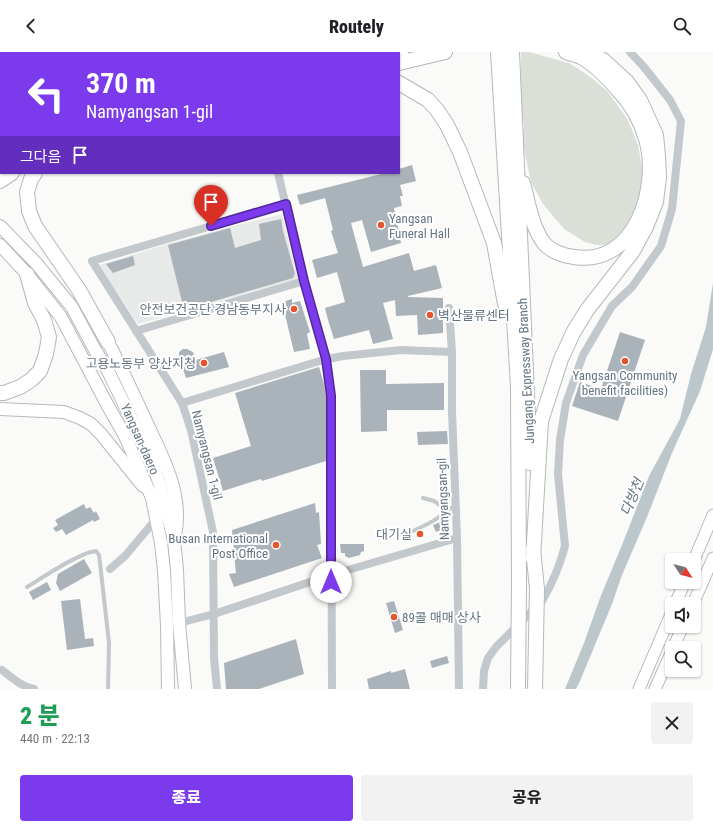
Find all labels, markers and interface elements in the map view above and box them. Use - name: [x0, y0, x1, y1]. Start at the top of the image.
- icon: back: [20, 15, 42, 37]
- icon: search: [671, 15, 693, 37]
- text: Routely: [329, 16, 384, 37]
- text: 370 m: [86, 67, 156, 100]
- icon: left: [20, 68, 72, 120]
- text: Namyangsan 1-gil: [86, 101, 213, 122]
- icon: arrive: [69, 144, 91, 166]
- text: 그다음: [20, 148, 61, 166]
- pin: [194, 185, 228, 226]
- icon: arrive: [200, 191, 222, 213]
- place label: Yangsan Funeral Hall: [389, 211, 450, 241]
- marker: Yangsan Funeral Hall: [376, 220, 386, 230]
- street label: Jungang Expressway Branch: [515, 298, 537, 444]
- place label: 안전보건공단 경남동부지사: [139, 302, 286, 317]
- marker: 안전보건공단 경남동부지사: [289, 304, 299, 314]
- place label: 벽산물류센터: [438, 308, 510, 323]
- marker: 벽산물류센터: [425, 310, 435, 320]
- place label: 고용노동부 양산지청: [85, 356, 196, 371]
- marker: Yangsan Community benefit facilities): [620, 356, 630, 366]
- marker: 고용노동부 양산지청: [199, 358, 209, 368]
- place label: Yangsan Community benefit facilities): [572, 368, 678, 398]
- street label: Yangsan-daero: [118, 401, 162, 477]
- street label: Namyangsan 1-gil: [189, 409, 225, 501]
- street label: Namyangsan-gil: [434, 458, 452, 540]
- water label: 다방천: [617, 475, 647, 518]
- place label: 대기실: [376, 527, 412, 542]
- marker: 대기실: [415, 529, 425, 539]
- place label: Busan International Post Office: [168, 531, 268, 561]
- marker: Busan International Post Office: [271, 540, 281, 550]
- north arrow: [665, 553, 701, 589]
- map controls: [665, 553, 701, 677]
- position arrow: [310, 561, 352, 603]
- button: sound: [665, 597, 701, 633]
- place label: 89콜 매매 상사: [402, 610, 481, 625]
- marker: 89콜 매매 상사: [389, 612, 399, 622]
- button: search: [665, 641, 701, 677]
- text: 2 분: [20, 702, 60, 730]
- button: close: [651, 702, 693, 744]
- text: 440 m · 22:13: [20, 731, 90, 746]
- button: 종료: [20, 775, 353, 821]
- button: 공유: [361, 775, 693, 821]

